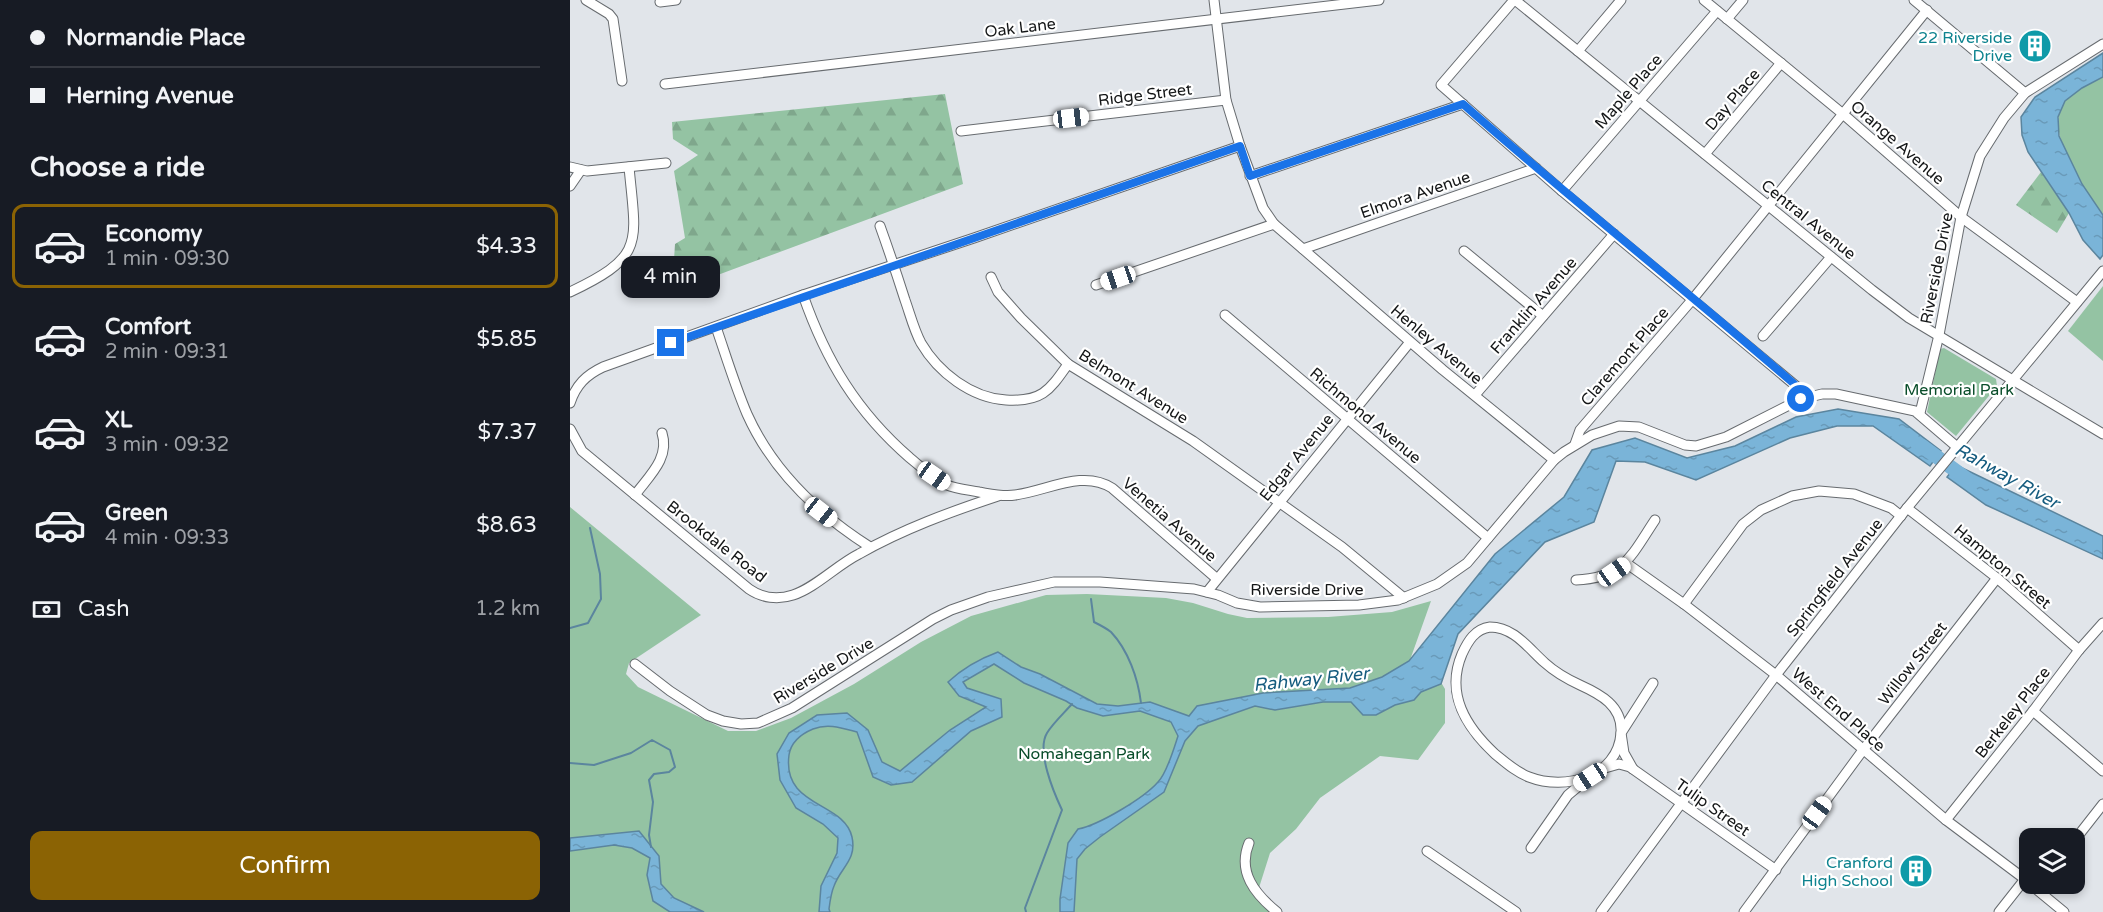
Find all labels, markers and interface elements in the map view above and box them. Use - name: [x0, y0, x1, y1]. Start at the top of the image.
- street label: Oak Lane: [983, 14, 1057, 42]
- text: Normandie Place: [66, 25, 245, 51]
- place label: 22 Riverside Drive: [1918, 28, 2012, 66]
- building icon: 22 Riverside Drive: [2017, 28, 2053, 64]
- street label: Maple Place: [1591, 50, 1667, 133]
- street label: Day Place: [1701, 65, 1764, 135]
- street label: Ridge Street: [1097, 79, 1193, 111]
- text: Herning Avenue: [66, 83, 234, 109]
- street label: Orange Avenue: [1846, 96, 1949, 189]
- car: [1052, 107, 1090, 129]
- text: Choose a ride: [30, 151, 205, 184]
- street label: Elmora Avenue: [1358, 167, 1473, 223]
- street label: Central Avenue: [1757, 175, 1860, 264]
- street label: Riverside Drive: [1916, 211, 1958, 326]
- icon: car: [33, 219, 87, 273]
- text: Economy: [105, 221, 202, 247]
- text: $4.33: [476, 233, 537, 259]
- text: 1 min · 09:30: [105, 247, 229, 271]
- street label: Franklin Avenue: [1486, 253, 1581, 358]
- callout: 4 min: [621, 256, 720, 298]
- car: [1098, 264, 1138, 292]
- text: 4 min: [644, 265, 697, 289]
- street label: Henley Avenue: [1386, 301, 1486, 389]
- street label: Claremont Place: [1576, 303, 1673, 410]
- icon: car: [33, 312, 87, 366]
- text: Comfort: [105, 314, 191, 340]
- text: $5.85: [477, 326, 537, 352]
- route end: [657, 329, 684, 356]
- text: 2 min · 09:31: [105, 340, 229, 364]
- street label: Belmont Avenue: [1075, 345, 1192, 429]
- street label: Richmond Avenue: [1306, 363, 1425, 468]
- park label: Memorial Park: [1904, 380, 2014, 400]
- route start: [1787, 385, 1814, 412]
- icon: car: [33, 405, 87, 459]
- text: XL: [105, 407, 132, 433]
- street label: Edgar Avenue: [1255, 410, 1338, 505]
- text: $7.37: [477, 419, 537, 445]
- text: 3 min · 09:32: [105, 433, 229, 457]
- water label: Rahway River: [1951, 438, 2065, 515]
- car: [914, 458, 954, 494]
- street label: Venetia Avenue: [1118, 473, 1221, 566]
- car: [801, 494, 841, 530]
- street label: Brookdale Road: [662, 497, 770, 587]
- icon: car: [33, 498, 87, 552]
- text: Green: [105, 500, 168, 526]
- text: $8.63: [476, 512, 537, 538]
- street label: Springfield Avenue: [1782, 515, 1887, 641]
- street label: Hampton Street: [1950, 520, 2055, 613]
- text: 4 min · 09:33: [105, 526, 229, 550]
- car: [1594, 554, 1634, 590]
- street label: Riverside Drive: [1250, 580, 1364, 600]
- icon: cash: [30, 593, 63, 626]
- text: Cash: [78, 596, 130, 622]
- text: 1.2 km: [475, 597, 540, 621]
- street label: Willow Street: [1874, 618, 1951, 709]
- street label: Riverside Drive: [770, 633, 877, 709]
- water label: Rahway River: [1252, 662, 1372, 696]
- street label: Berkeley Place: [1971, 663, 2055, 762]
- street label: West End Place: [1787, 664, 1889, 756]
- park label: Nomahegan Park: [1018, 744, 1150, 764]
- car: [1570, 760, 1610, 794]
- street label: Tulip Street: [1671, 775, 1754, 841]
- car: [1799, 793, 1835, 833]
- map controls: [2019, 828, 2085, 894]
- button: layers: [2019, 828, 2085, 894]
- button: Confirm: [30, 831, 540, 900]
- place label: Cranford High School: [1802, 853, 1893, 891]
- building icon: Cranford High School: [1898, 853, 1934, 889]

